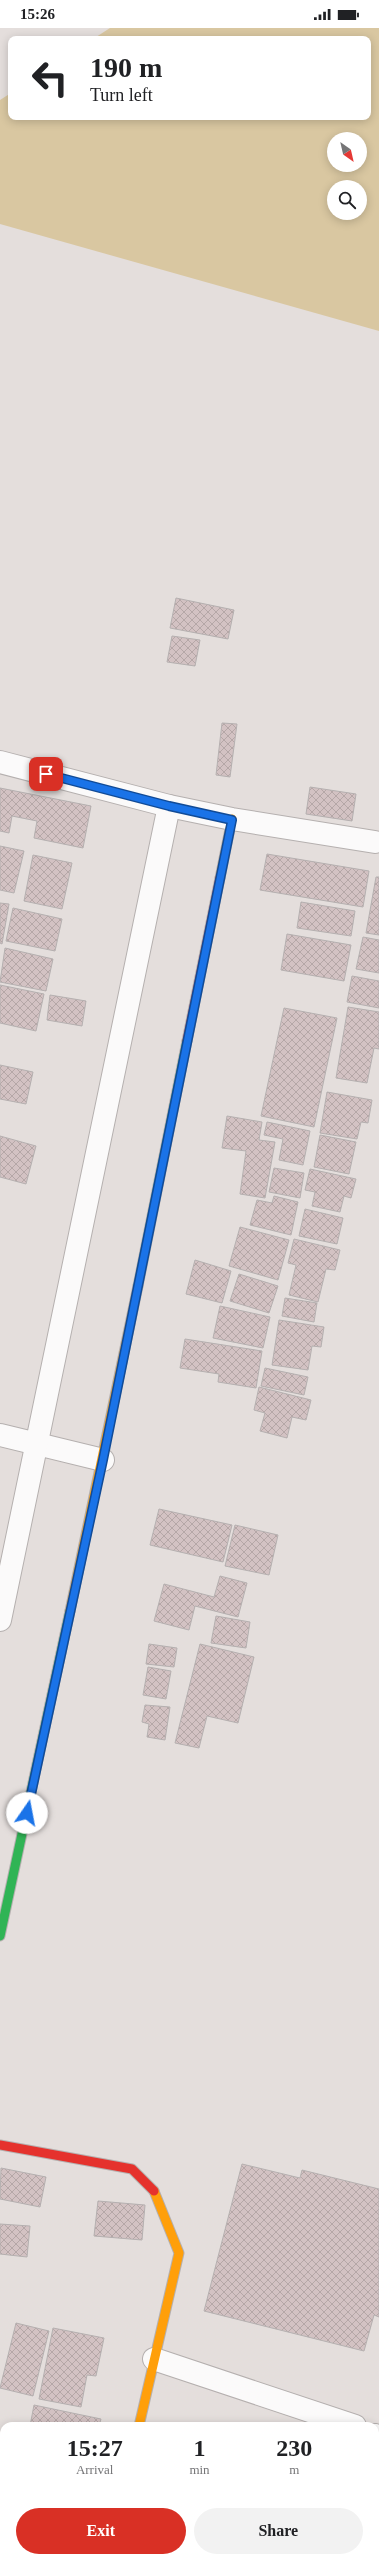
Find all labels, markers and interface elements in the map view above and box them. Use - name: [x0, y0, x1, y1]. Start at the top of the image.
- text: 15:26: [20, 6, 55, 22]
- icon: left: [24, 52, 76, 104]
- text: 190 m: [90, 52, 162, 83]
- text: Turn left: [90, 85, 153, 105]
- north arrow: [327, 132, 367, 172]
- map controls: [327, 132, 367, 220]
- button: search: [327, 180, 367, 220]
- pin: [29, 757, 63, 791]
- icon: arrive: [35, 763, 57, 785]
- position arrow: [6, 1792, 48, 1834]
- text: 15:27: [67, 2435, 123, 2461]
- text: 1: [193, 2435, 205, 2461]
- text: 230: [276, 2435, 312, 2461]
- text: Arrival: [76, 2462, 113, 2477]
- text: min: [189, 2462, 210, 2477]
- text: m: [289, 2462, 299, 2477]
- button: Exit: [16, 2508, 186, 2554]
- button: Share: [194, 2508, 363, 2554]

